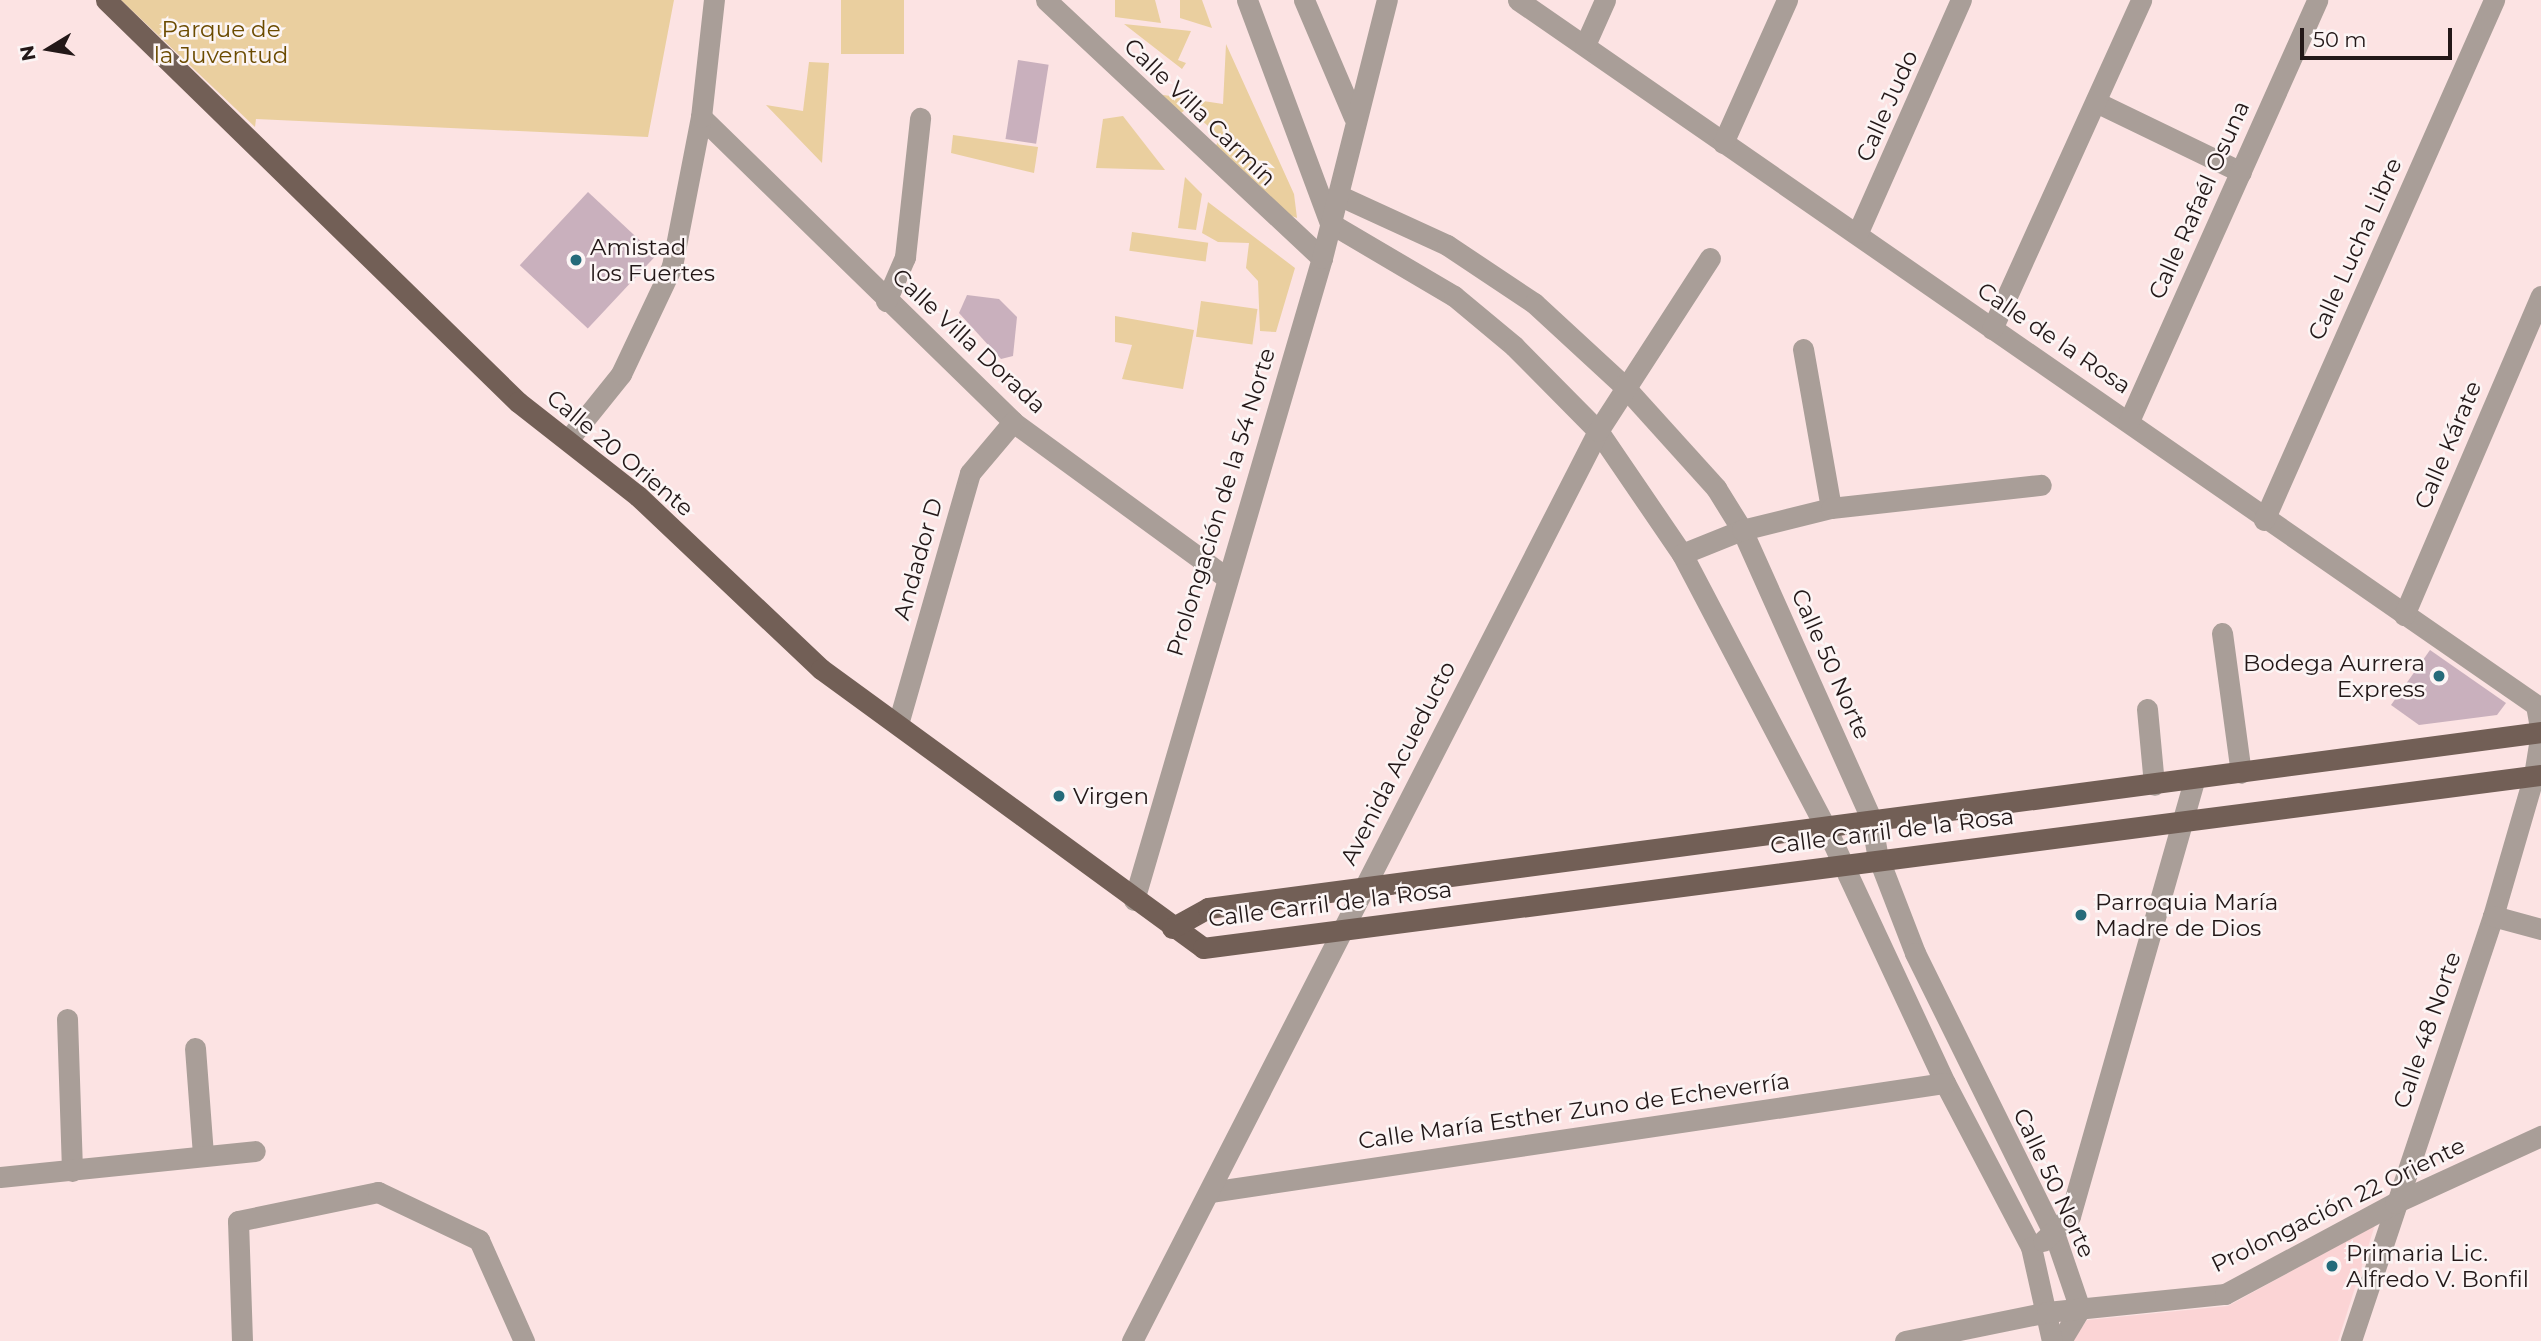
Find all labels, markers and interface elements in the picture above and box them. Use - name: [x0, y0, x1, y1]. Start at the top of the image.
- north arrow: [14, 14, 84, 84]
- scale bar: [2303, 14, 2455, 58]
- park label: Parque de la Juventud: [154, 15, 288, 69]
- text: 50 m: [2313, 27, 2367, 52]
- street label: Calle Villa Carmín: [1118, 32, 1282, 192]
- text: N: [15, 43, 41, 63]
- street label: Calle Judo: [1850, 46, 1924, 166]
- street label: Calle Rafaél Osuna: [2143, 96, 2255, 304]
- street label: Calle Lucha Libre: [2302, 153, 2408, 345]
- place label: Amistad los Fuertes: [590, 233, 715, 287]
- marker: Amistad los Fuertes: [568, 252, 584, 268]
- street label: Calle Villa Dorada: [886, 263, 1052, 419]
- street label: Calle de la Rosa: [1972, 276, 2136, 400]
- street label: Prolongación de la 54 Norte: [1161, 345, 1281, 659]
- street label: Calle Kárate: [2409, 377, 2487, 513]
- street label: Calle 20 Oriente: [541, 384, 699, 522]
- street label: Andador D: [887, 495, 949, 623]
- street label: Calle 50 Norte: [1785, 585, 1877, 743]
- place label: Bodega Aurrera Express: [2243, 649, 2425, 703]
- street label: Avenida Acueducto: [1335, 657, 1461, 869]
- marker: Bodega Aurrera Express: [2431, 668, 2447, 684]
- place label: Virgen: [1073, 782, 1149, 810]
- marker: Virgen: [1051, 788, 1067, 804]
- street label: Calle Carril de la Rosa: [1769, 802, 2015, 860]
- street label: Calle Carril de la Rosa: [1207, 875, 1453, 933]
- place label: Parroquia María Madre de Dios: [2095, 888, 2278, 942]
- marker: Parroquia María Madre de Dios: [2073, 907, 2089, 923]
- street label: Calle 48 Norte: [2387, 948, 2467, 1112]
- street label: Calle María Esther Zuno de Echeverría: [1356, 1067, 1792, 1155]
- street label: Calle 50 Norte: [2007, 1104, 2101, 1262]
- street label: Prolongación 22 Oriente: [2207, 1132, 2469, 1278]
- place label: Primaria Lic. Alfredo V. Bonfil: [2346, 1239, 2529, 1293]
- marker: Primaria Lic. Alfredo V. Bonfil: [2324, 1258, 2340, 1274]

